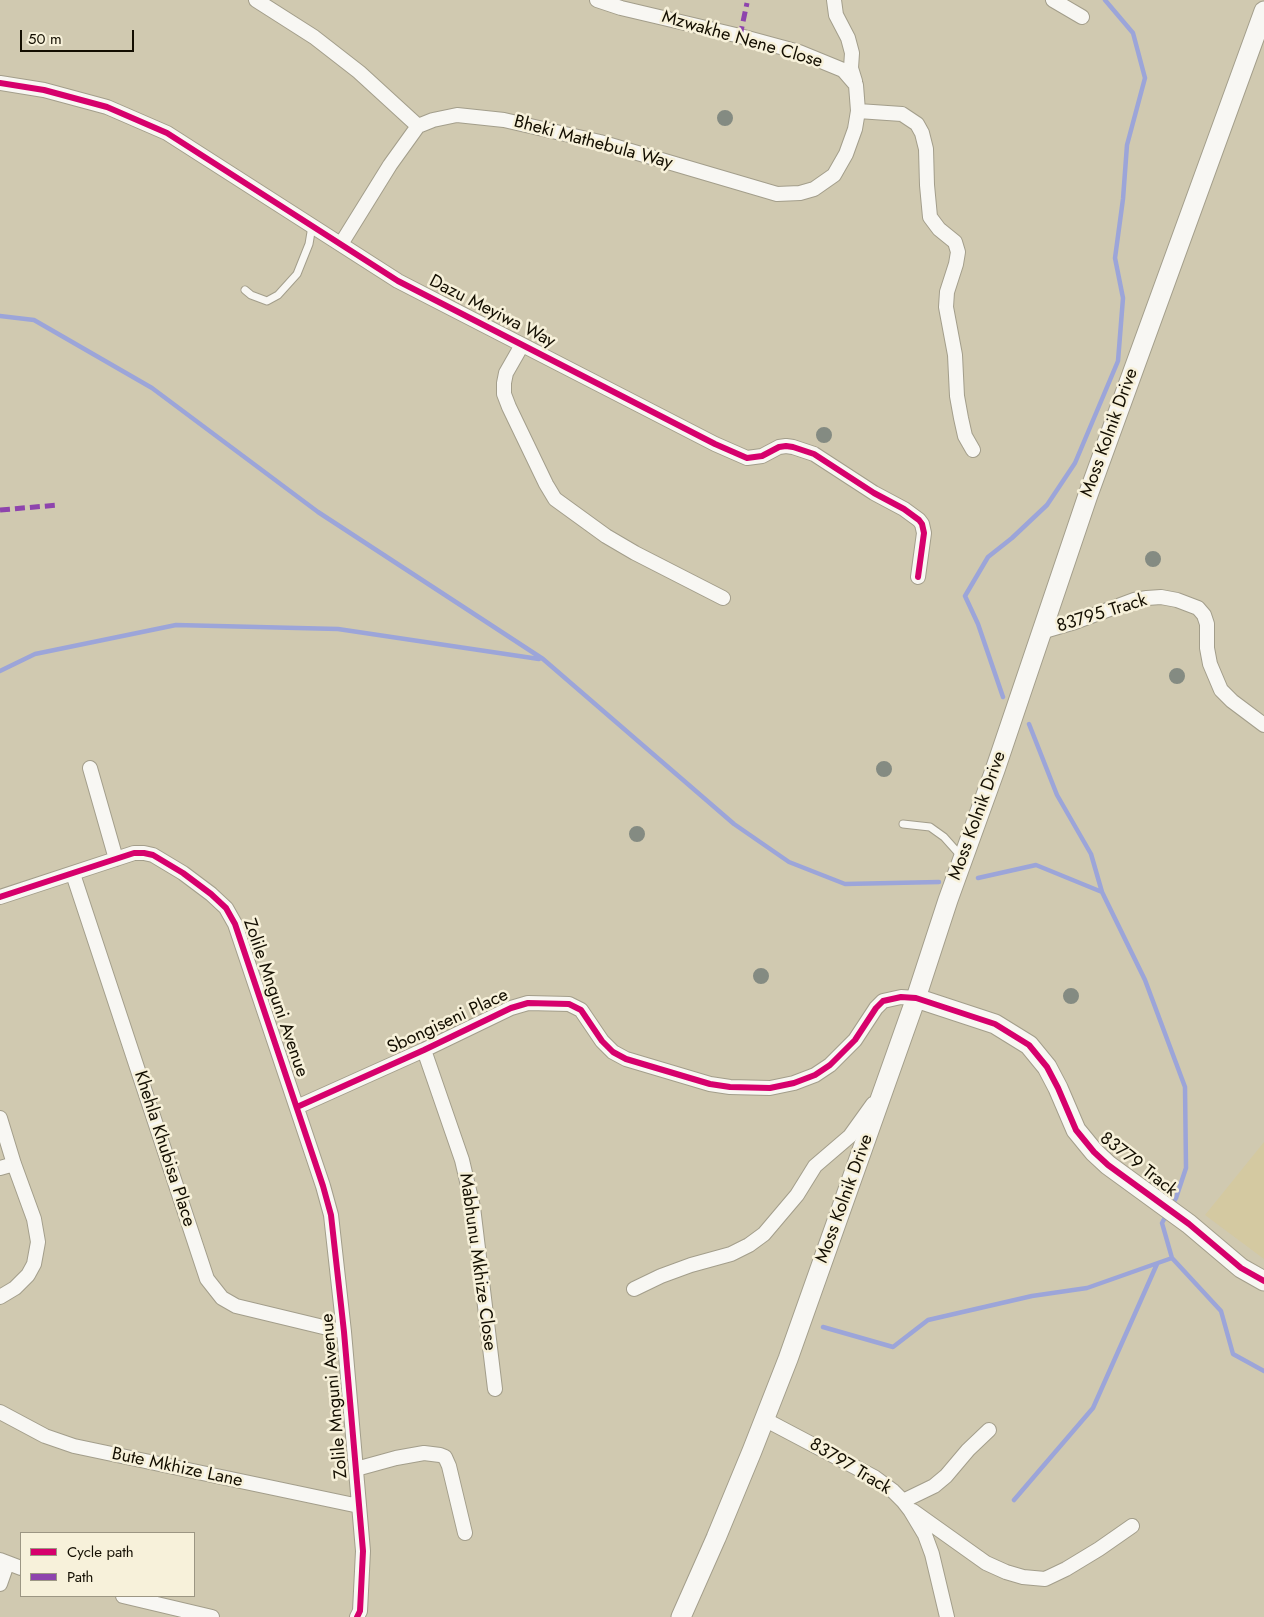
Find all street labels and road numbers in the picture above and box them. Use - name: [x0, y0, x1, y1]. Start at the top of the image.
- street label: Mzwakhe Nene Close: [659, 7, 825, 73]
- street label: Bheki Mathebula Way: [511, 111, 675, 175]
- street label: Dazu Meyiwa Way: [425, 271, 559, 353]
- street label: Moss Kolnik Drive: [1077, 366, 1143, 500]
- street label: 83795 Track: [1054, 590, 1150, 638]
- street label: Moss Kolnik Drive: [945, 749, 1011, 883]
- street label: Zolile Mnguni Avenue: [238, 916, 312, 1080]
- street label: Sbongiseni Place: [384, 985, 512, 1059]
- street label: Khehla Khubisa Place: [129, 1068, 199, 1230]
- street label: 83779 Track: [1095, 1128, 1181, 1202]
- street label: Moss Kolnik Drive: [812, 1132, 878, 1266]
- street label: Mabhunu Mkhize Close: [454, 1172, 500, 1352]
- street label: Zolile Mnguni Avenue: [317, 1312, 353, 1480]
- street label: 83797 Track: [805, 1434, 895, 1500]
- street label: Bute Mkhize Lane: [110, 1444, 244, 1492]

